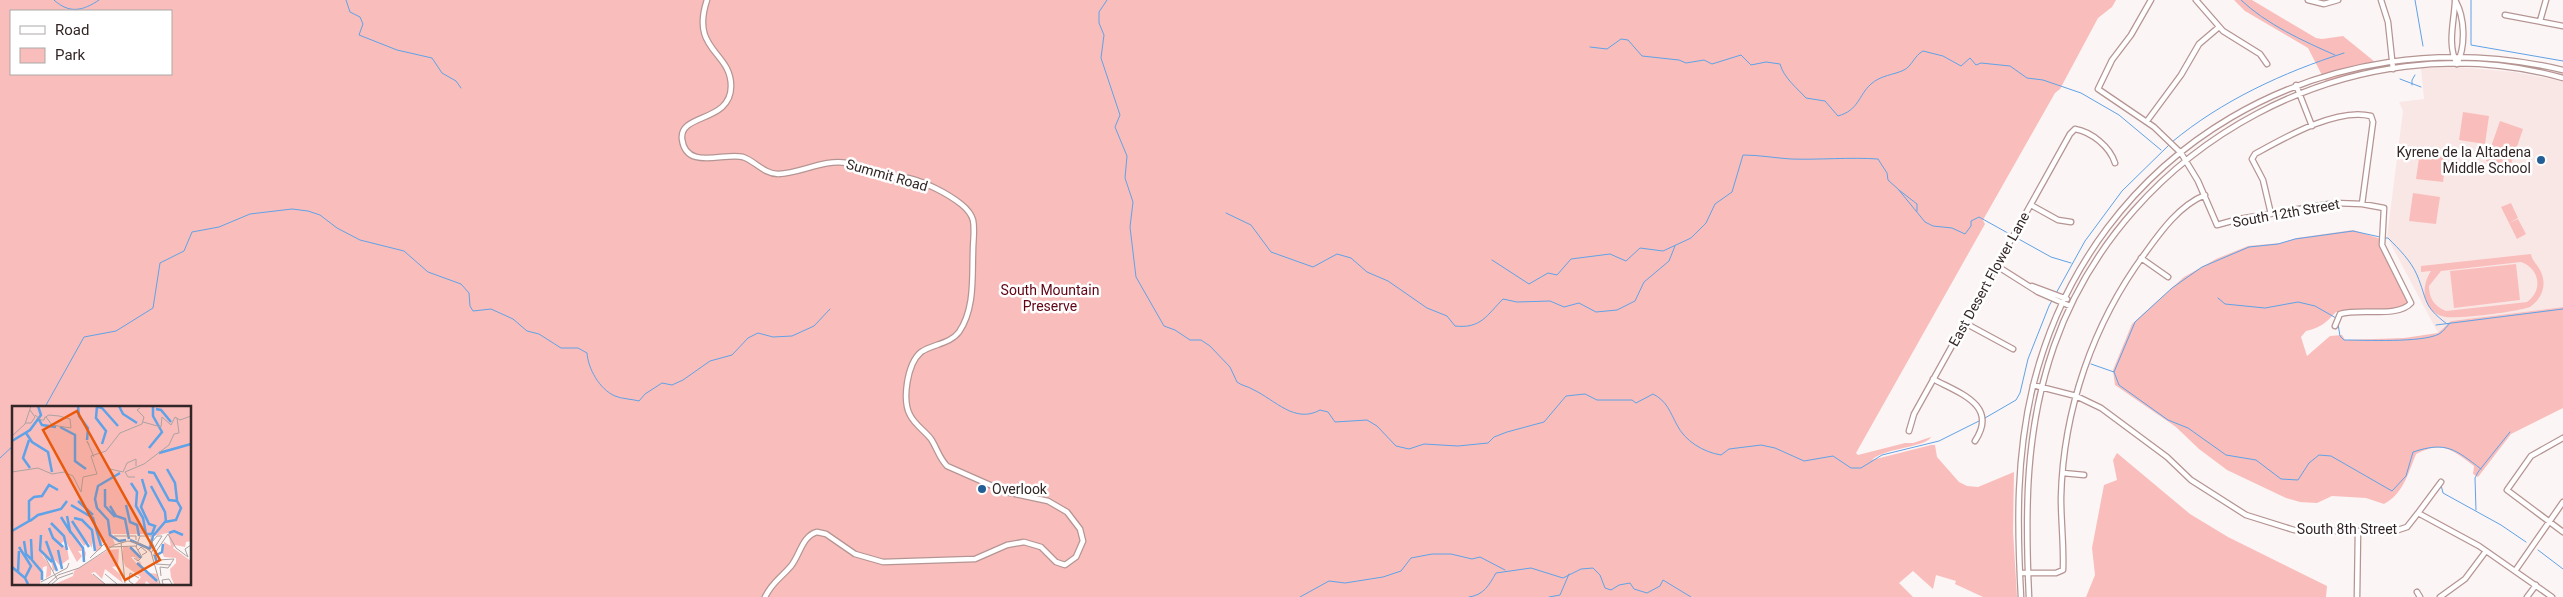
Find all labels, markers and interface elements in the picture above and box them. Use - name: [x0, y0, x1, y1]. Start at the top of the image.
- legend: [10, 10, 172, 75]
- text: Road: [55, 21, 89, 39]
- text: Park: [55, 46, 86, 64]
- place label: Kyrene de la Altadena Middle School: [2397, 144, 2531, 176]
- marker: Kyrene de la Altadena Middle School: [2535, 154, 2547, 166]
- street label: Summit Road: [844, 156, 930, 194]
- street label: South 12th Street: [2231, 196, 2341, 230]
- street label: East Desert Flower Lane: [1945, 209, 2033, 349]
- park label: South Mountain Preserve: [1001, 282, 1099, 314]
- inset map: [12, 406, 191, 584]
- place label: Overlook: [992, 481, 1048, 497]
- marker: Overlook: [976, 483, 988, 495]
- street label: South 8th Street: [2297, 521, 2398, 537]

